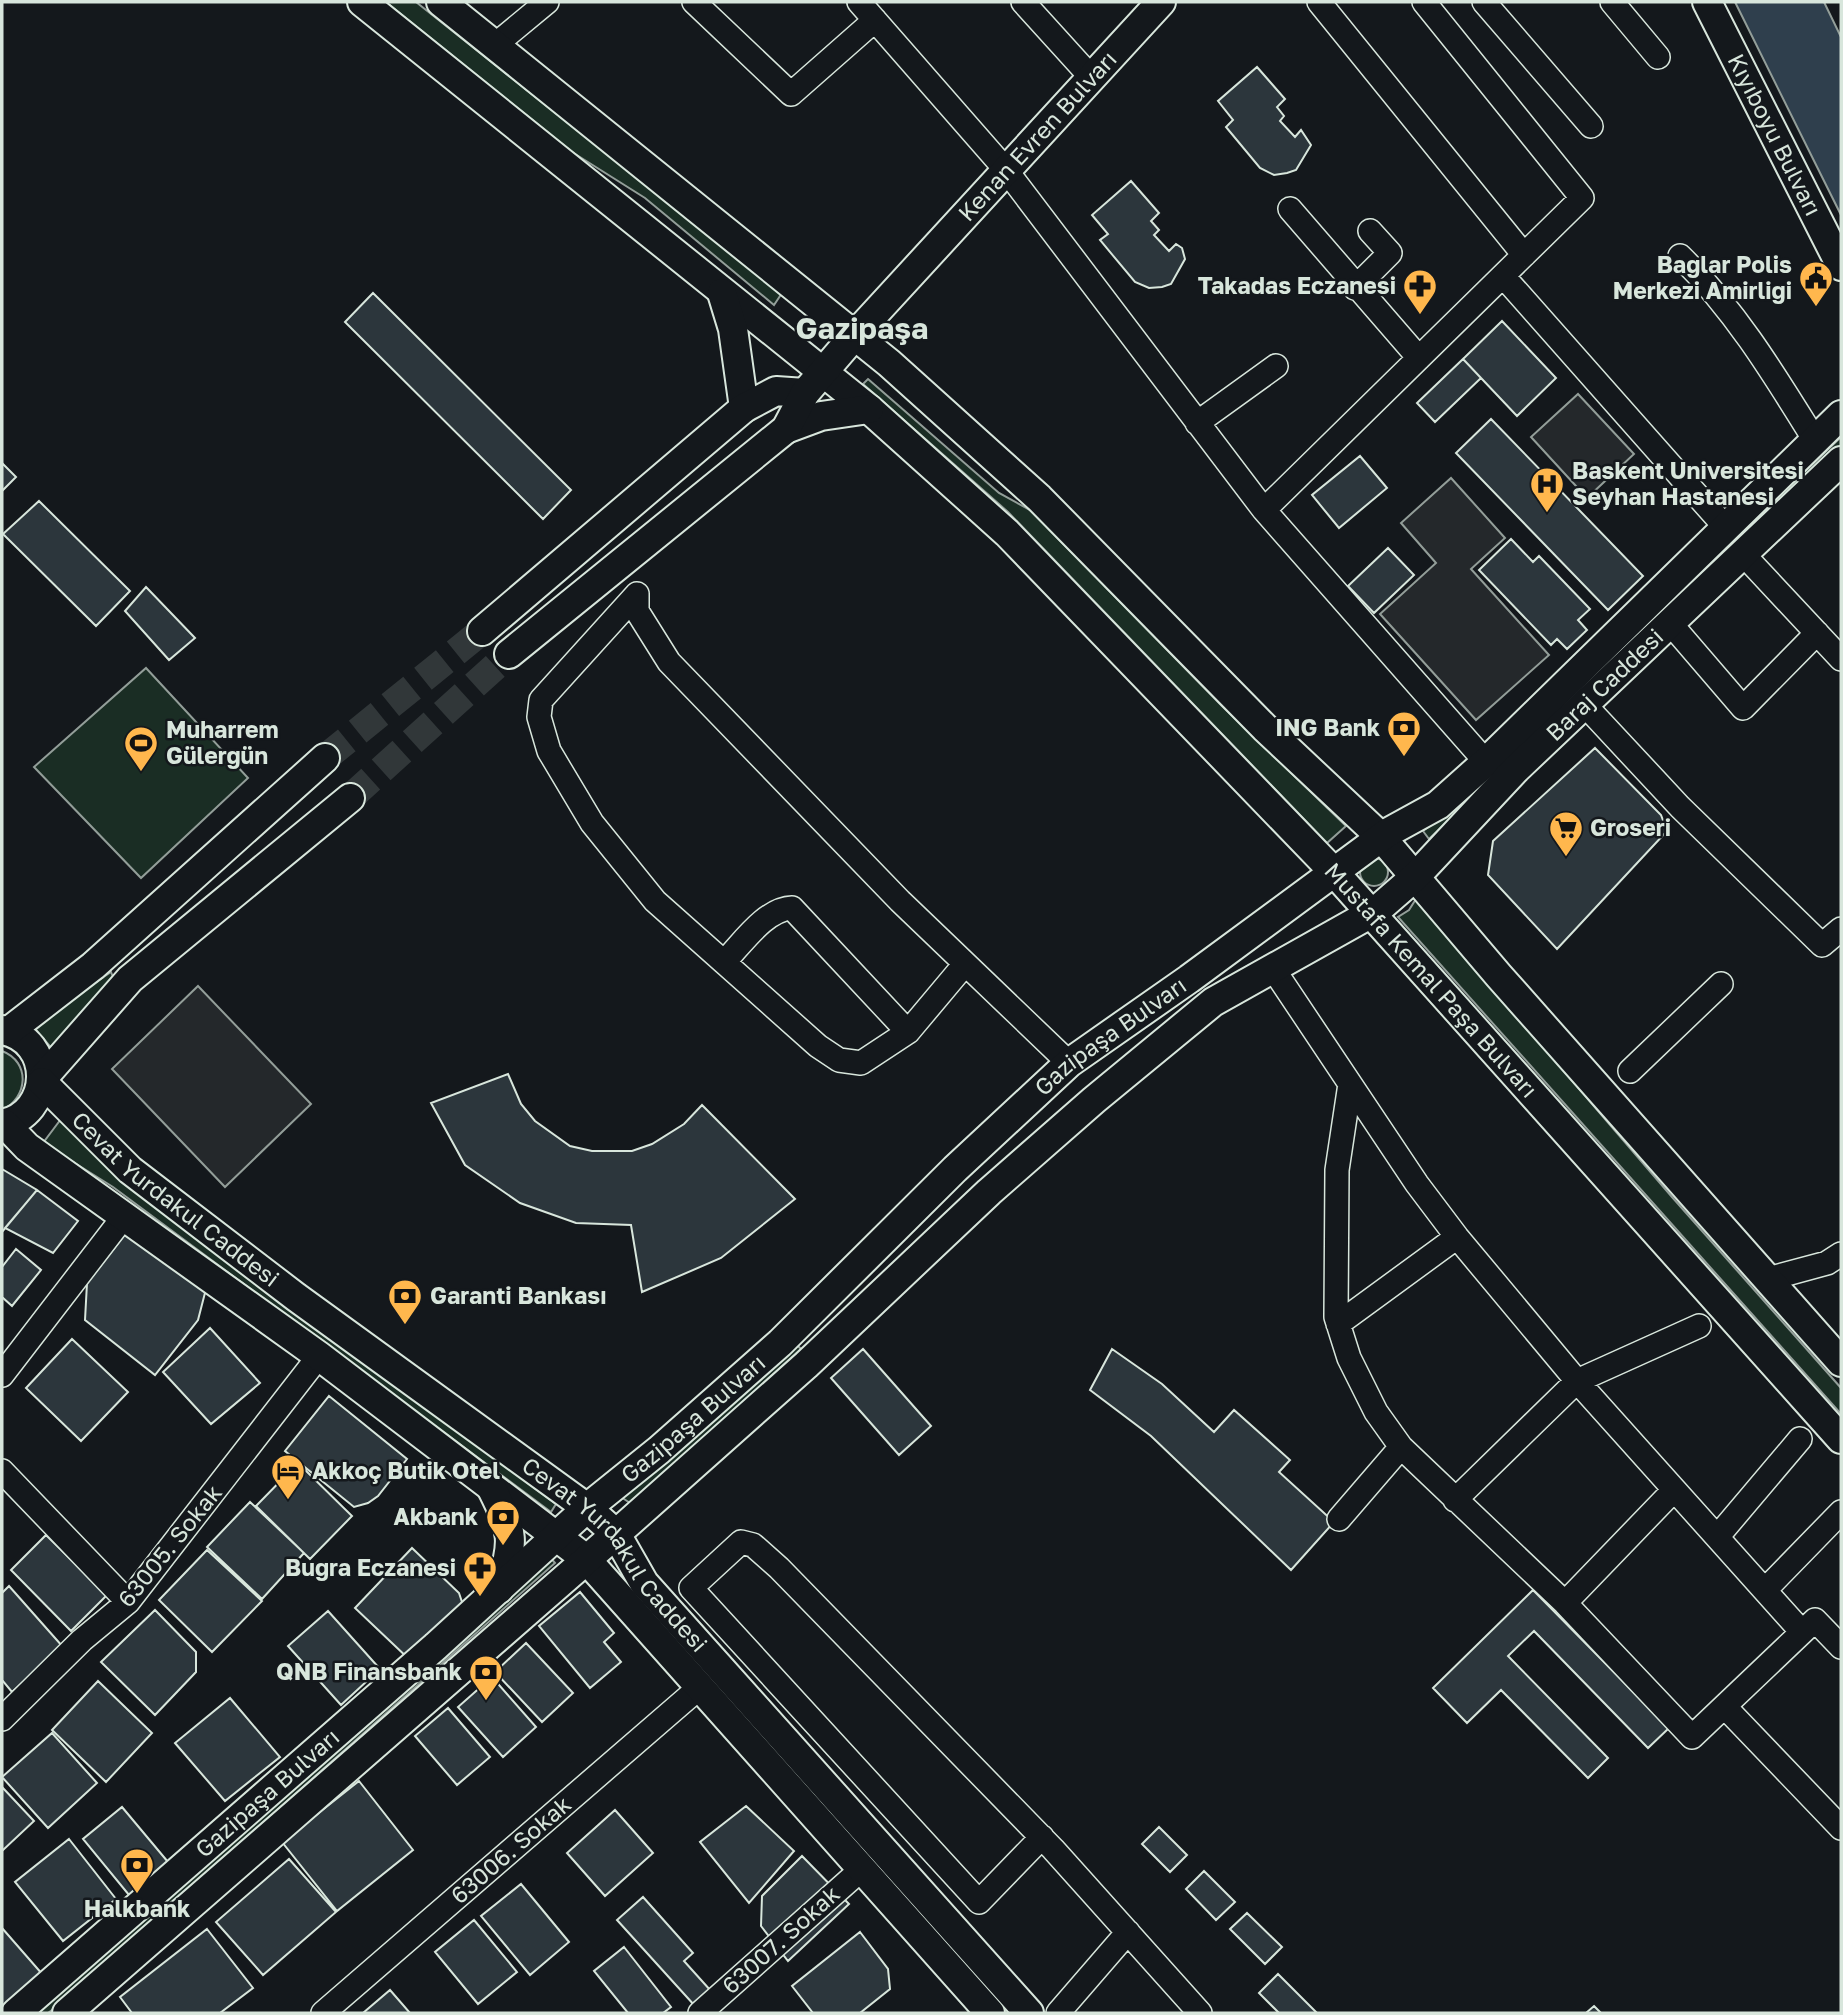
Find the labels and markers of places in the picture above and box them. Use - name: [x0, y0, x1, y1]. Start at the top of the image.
- place label: Bağlar Polis Merkezi Amirliği: [1613, 250, 1792, 304]
- public building icon: Bağlar Polis Merkezi Amirliği: [1797, 259, 1835, 308]
- pharmacy icon: Takadas Eczanesi: [1401, 267, 1439, 316]
- place label: Takadas Eczanesi: [1198, 271, 1396, 299]
- place label: Baskent Universitesi Seyhan Hastanesi: [1572, 456, 1804, 510]
- hospital icon: Baskent Universitesi Seyhan Hastanesi: [1528, 465, 1566, 514]
- bank icon: ING Bank: [1385, 709, 1423, 758]
- place label: ING Bank: [1275, 713, 1381, 741]
- place label: Muharrem Gülergün: [166, 715, 279, 769]
- sports icon: Muharrem Gülergün: [122, 724, 160, 773]
- supermarket icon: Groseri: [1547, 809, 1585, 858]
- place label: Groseri: [1590, 813, 1671, 841]
- bank icon: Garanti Bankası: [386, 1277, 424, 1326]
- place label: Garanti Bankası: [430, 1281, 607, 1309]
- hotel icon: Akkoç Butik Otel: [269, 1452, 307, 1501]
- place label: Akkoç Butik Otel: [312, 1456, 500, 1484]
- bank icon: Akbank: [484, 1498, 522, 1547]
- place label: Akbank: [394, 1502, 479, 1530]
- pharmacy icon: Bugra Eczanesi: [461, 1549, 499, 1598]
- place label: Bugra Eczanesi: [285, 1553, 456, 1581]
- bank icon: QNB Finansbank: [467, 1653, 505, 1702]
- place label: QNB Finansbank: [276, 1657, 463, 1685]
- bank icon: Halkbank: [118, 1846, 156, 1895]
- place label: Halkbank: [84, 1894, 191, 1922]

